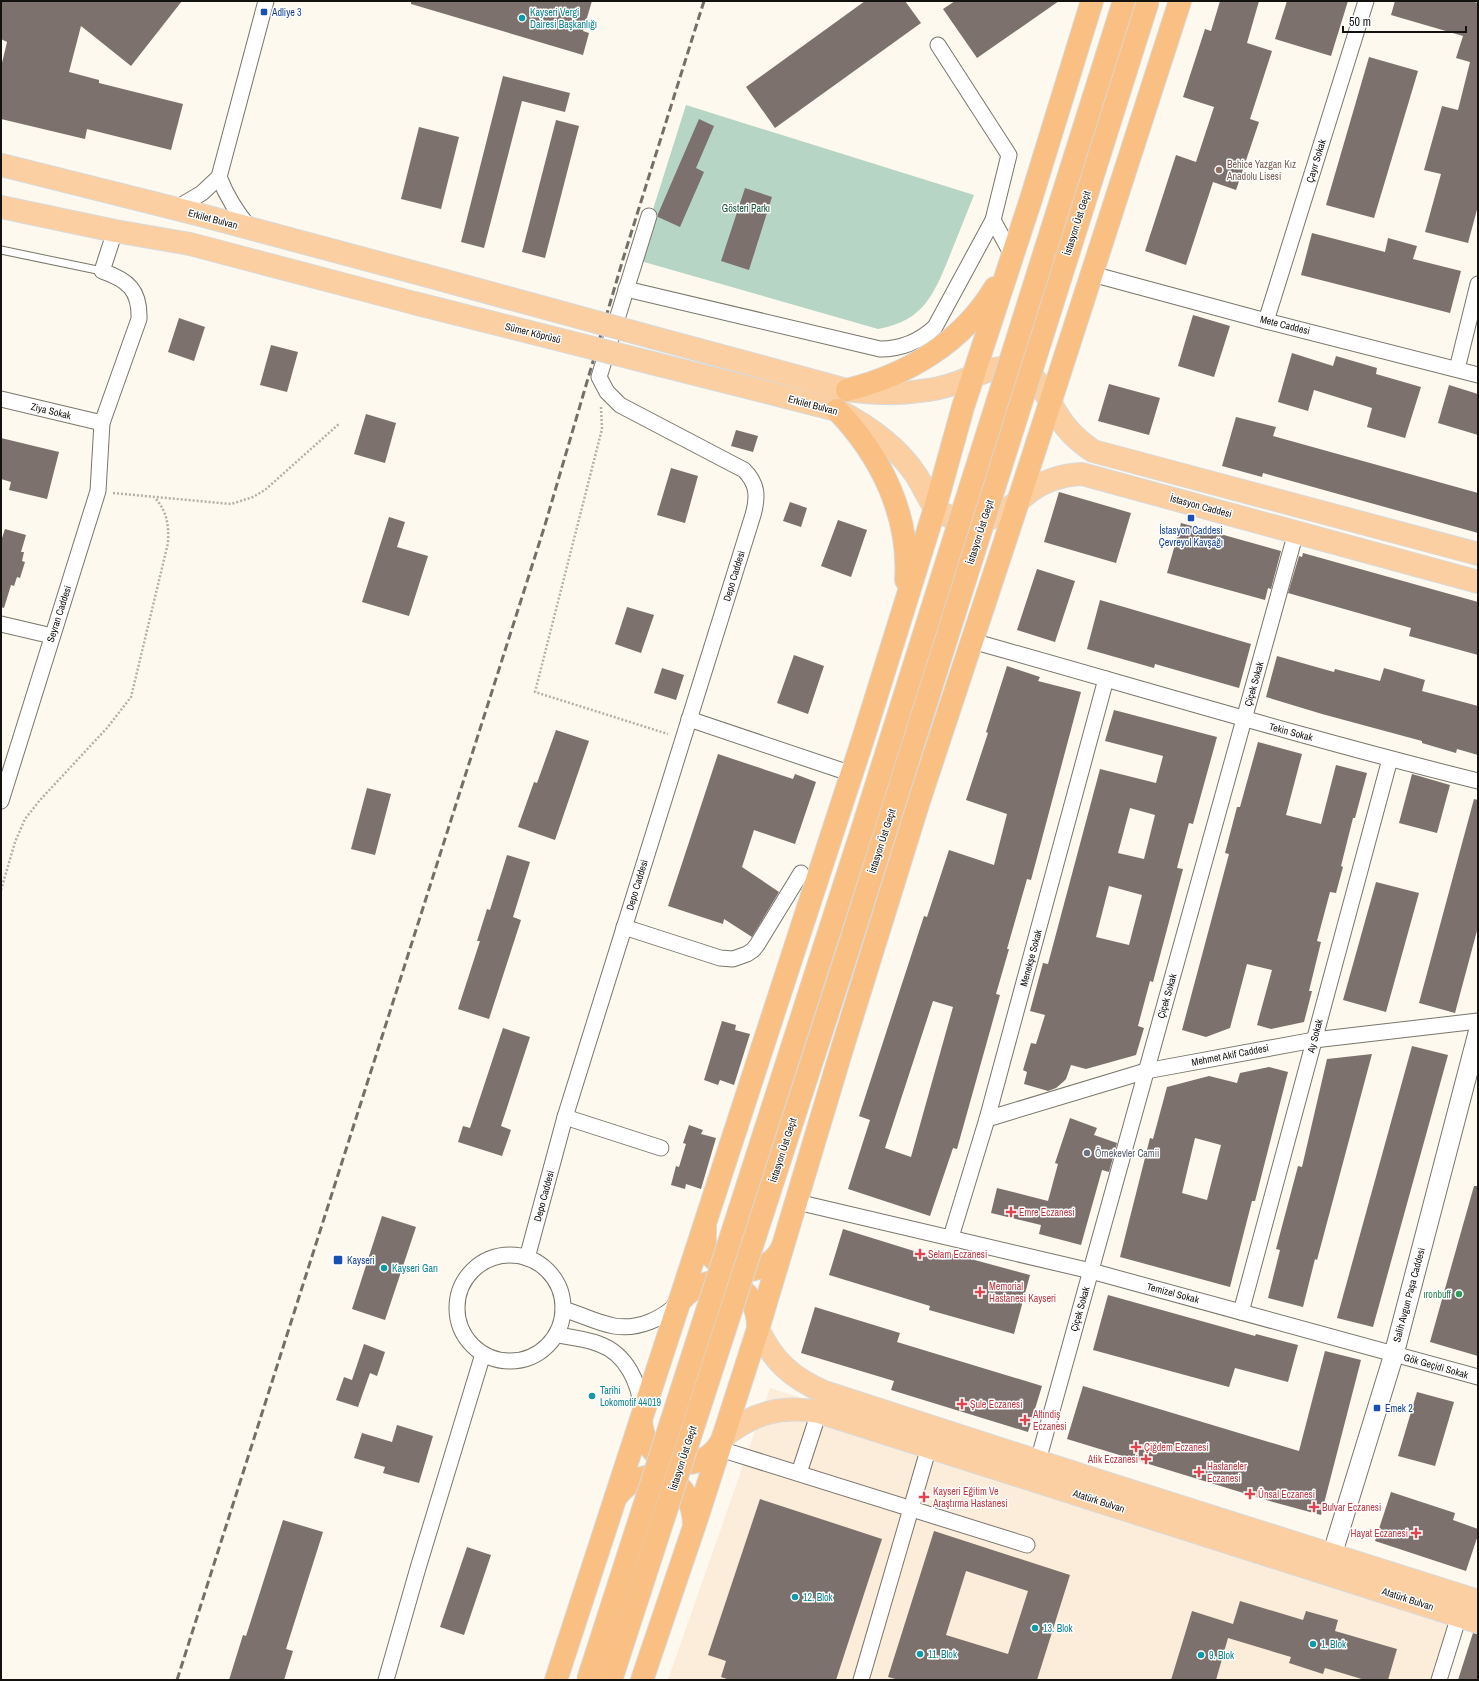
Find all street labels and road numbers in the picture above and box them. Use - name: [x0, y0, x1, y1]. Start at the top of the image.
- street label: Çayır Sokak: [1303, 137, 1329, 184]
- street label: İstasyon Üst Geçit: [1060, 188, 1094, 257]
- street label: Erkilet Bulvarı: [187, 206, 239, 232]
- street label: Mete Caddesi: [1259, 313, 1311, 337]
- street label: Sümer Köprüsü: [504, 320, 562, 346]
- street label: Erkilet Bulvarı: [787, 392, 839, 418]
- street label: Ziya Sokak: [30, 400, 73, 422]
- street label: İstasyon Caddesi: [1169, 492, 1233, 520]
- street label: İstasyon Üst Geçit: [963, 497, 997, 566]
- street label: Depo Caddesi: [720, 549, 748, 603]
- street label: Seyran Caddesi: [44, 584, 74, 644]
- street label: Çiçek Sokak: [1241, 659, 1267, 708]
- street label: Tekin Sokak: [1268, 720, 1315, 744]
- street label: İstasyon Üst Geçit: [865, 806, 899, 875]
- street label: Depo Caddesi: [623, 858, 651, 912]
- street label: Menekşe Sokak: [1017, 927, 1045, 988]
- street label: Çiçek Sokak: [1154, 971, 1180, 1020]
- street label: Ay Sokak: [1304, 1017, 1326, 1055]
- street label: Mehmet Akif Caddesi: [1190, 1041, 1270, 1069]
- street label: İstasyon Üst Geçit: [766, 1115, 800, 1184]
- street label: Depo Caddesi: [531, 1169, 557, 1223]
- street label: Salih Avgun Paşa Caddesi: [1390, 1246, 1428, 1344]
- street label: Temizel Sokak: [1146, 1280, 1201, 1306]
- street label: Çiçek Sokak: [1067, 1284, 1093, 1333]
- street label: Gök Geçidi Sokak: [1402, 1351, 1471, 1382]
- street label: İstasyon Üst Geçit: [666, 1423, 700, 1492]
- street label: Atatürk Bulvarı: [1070, 1486, 1127, 1515]
- street label: Atatürk Bulvarı: [1379, 1584, 1436, 1613]

